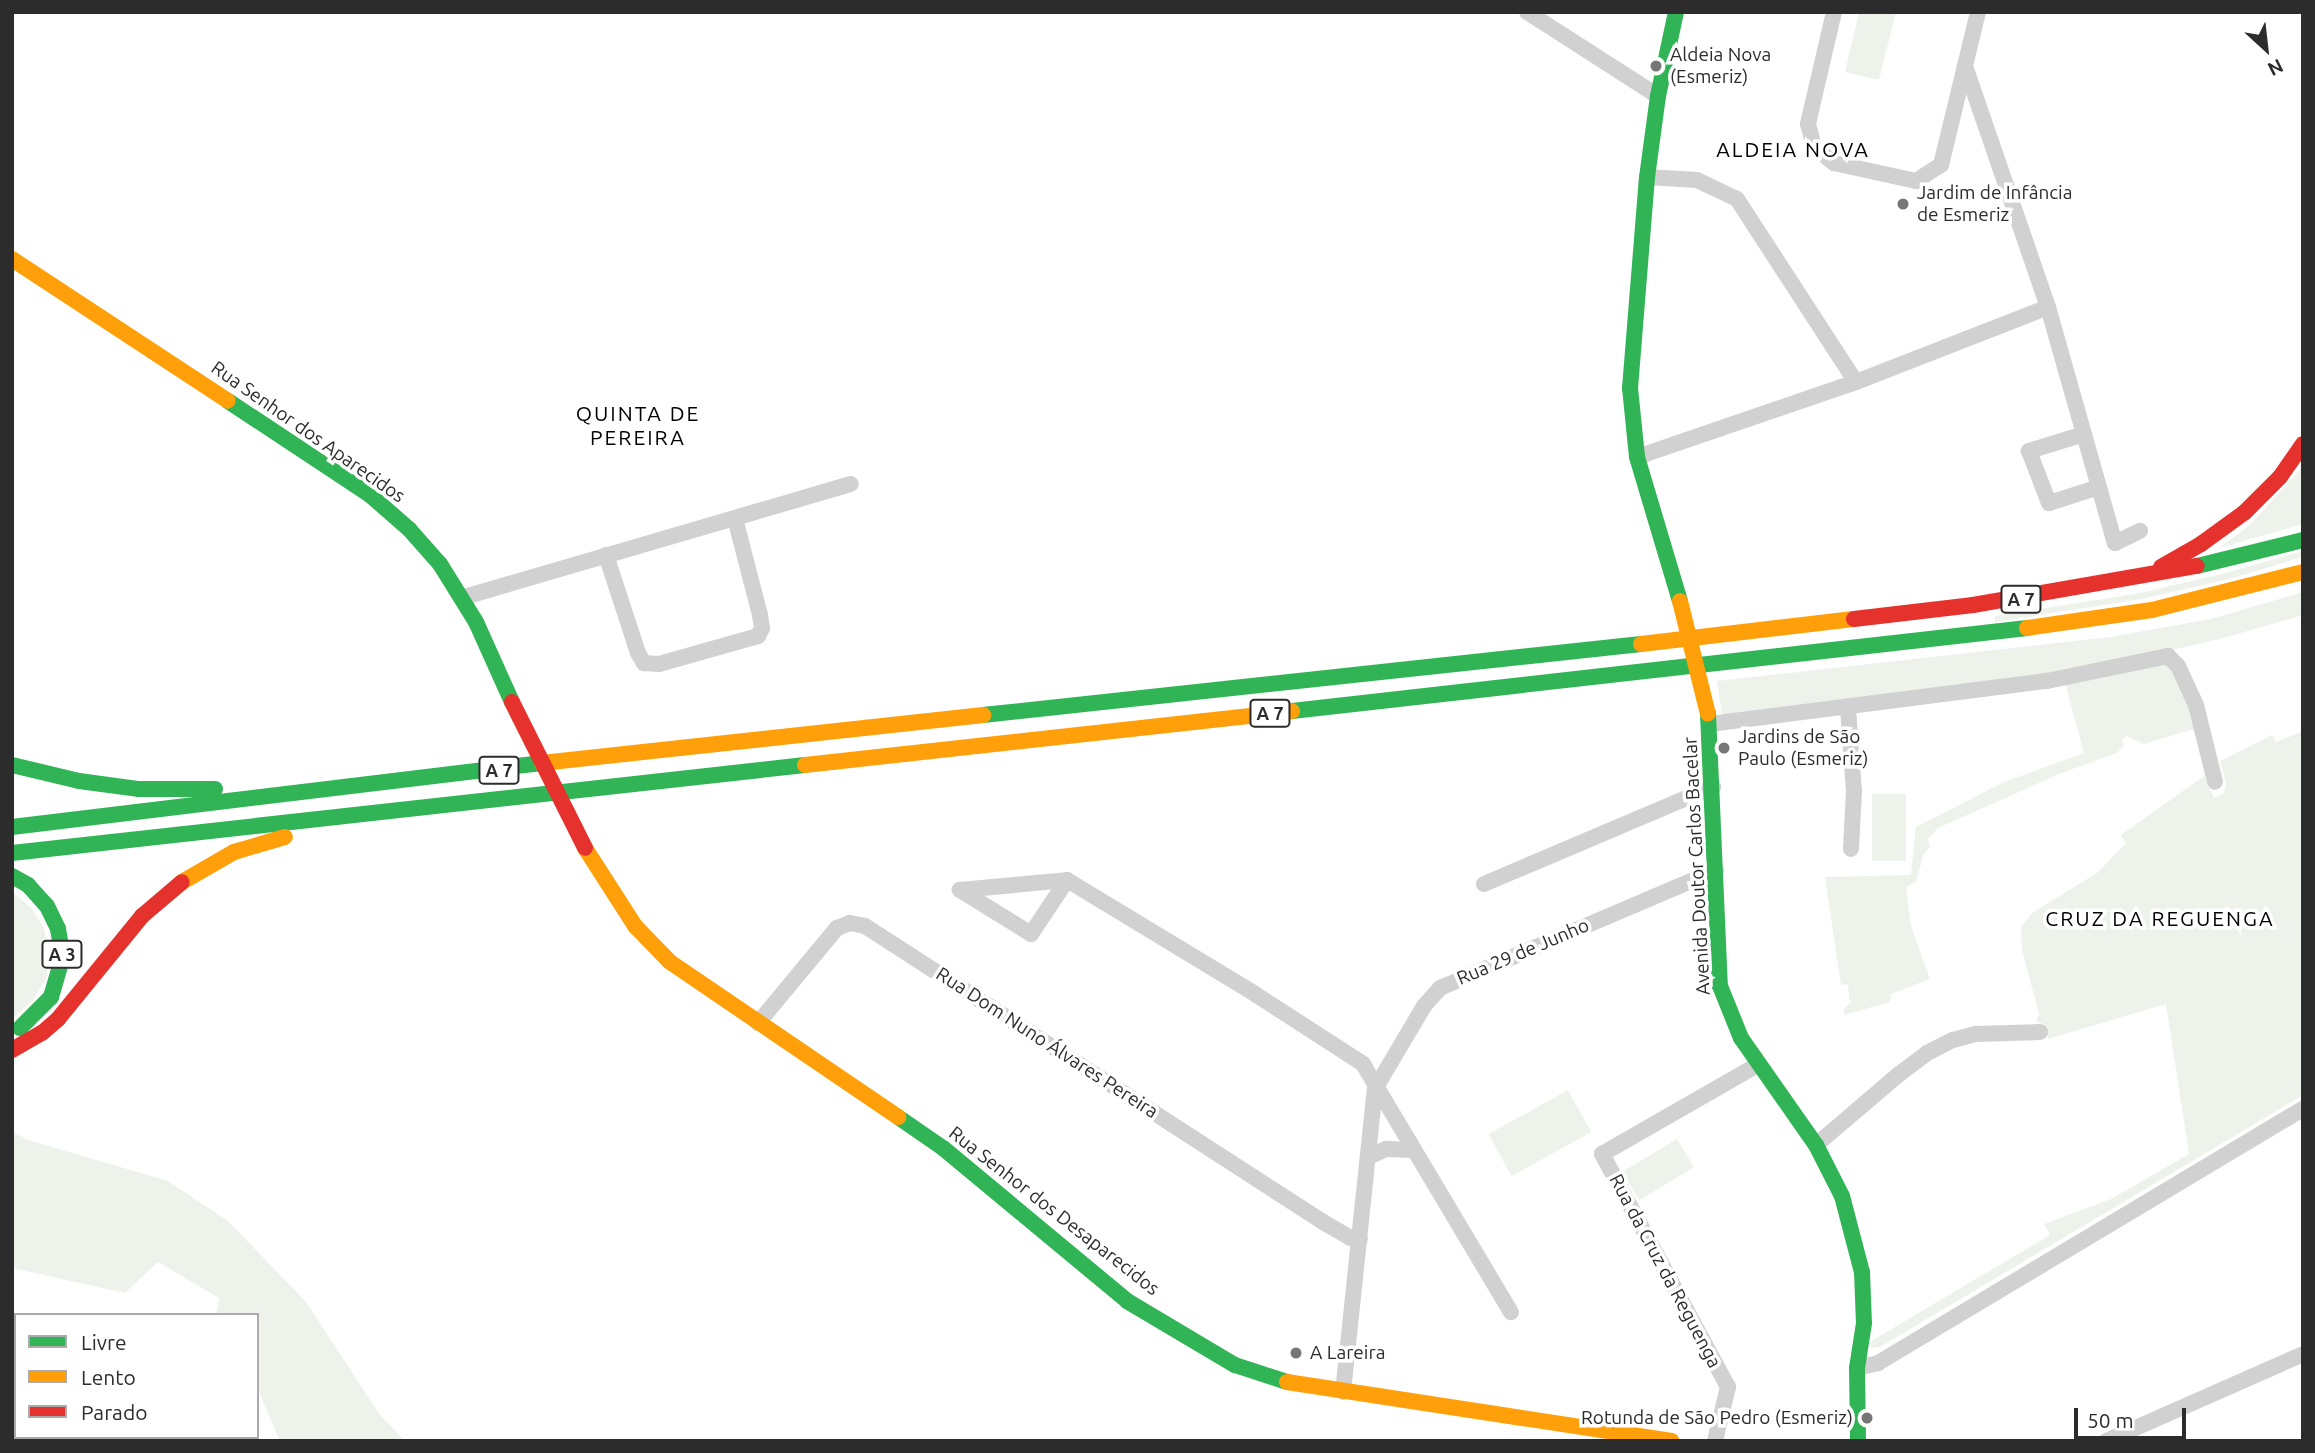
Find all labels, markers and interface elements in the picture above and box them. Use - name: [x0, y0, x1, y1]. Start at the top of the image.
- north arrow: [2231, 14, 2301, 84]
- place label: Aldeia Nova (Esmeriz): [1670, 44, 1771, 88]
- text: N: [2264, 55, 2287, 81]
- marker: Aldeia Nova (Esmeriz): [1648, 58, 1664, 74]
- district label: ALDEIA NOVA: [1718, 136, 1868, 162]
- place label: Jardim de Infância de Esmeriz: [1917, 182, 2072, 226]
- marker: Jardim de Infância de Esmeriz: [1895, 196, 1911, 212]
- street label: Rua Senhor dos Aparecidos: [207, 356, 409, 508]
- district label: QUINTA DE PEREIRA: [577, 400, 699, 450]
- road number: A 7: [2000, 584, 2042, 614]
- road number: A 7: [1249, 698, 1291, 728]
- place label: Jardins de São Paulo (Esmeriz): [1738, 726, 1869, 770]
- street label: Avenida Doutor Carlos Bacelar: [1679, 736, 1715, 996]
- marker: Jardins de São Paulo (Esmeriz): [1716, 740, 1732, 756]
- road number: A 7: [478, 756, 520, 784]
- district label: CRUZ DA REGUENGA: [2047, 905, 2273, 931]
- street label: Rua 29 de Junho: [1453, 914, 1593, 990]
- road number: A 3: [41, 939, 83, 968]
- street label: Rua Dom Nuno Álvares Pereira: [932, 963, 1162, 1123]
- street label: Rua Senhor dos Desaparecidos: [944, 1122, 1164, 1300]
- street label: Rua da Cruz da Reguenga: [1604, 1170, 1726, 1372]
- legend: [14, 1313, 259, 1439]
- text: Livre: [81, 1330, 127, 1354]
- place label: A Lareira: [1310, 1342, 1385, 1364]
- marker: A Lareira: [1288, 1345, 1304, 1361]
- text: Lento: [81, 1365, 136, 1389]
- scale bar: [2077, 1394, 2189, 1438]
- text: Parado: [81, 1400, 147, 1424]
- place label: Rotunda de São Pedro (Esmeriz): [1581, 1407, 1853, 1429]
- text: 50 m: [2087, 1408, 2134, 1432]
- marker: Rotunda de São Pedro (Esmeriz): [1859, 1410, 1875, 1426]

